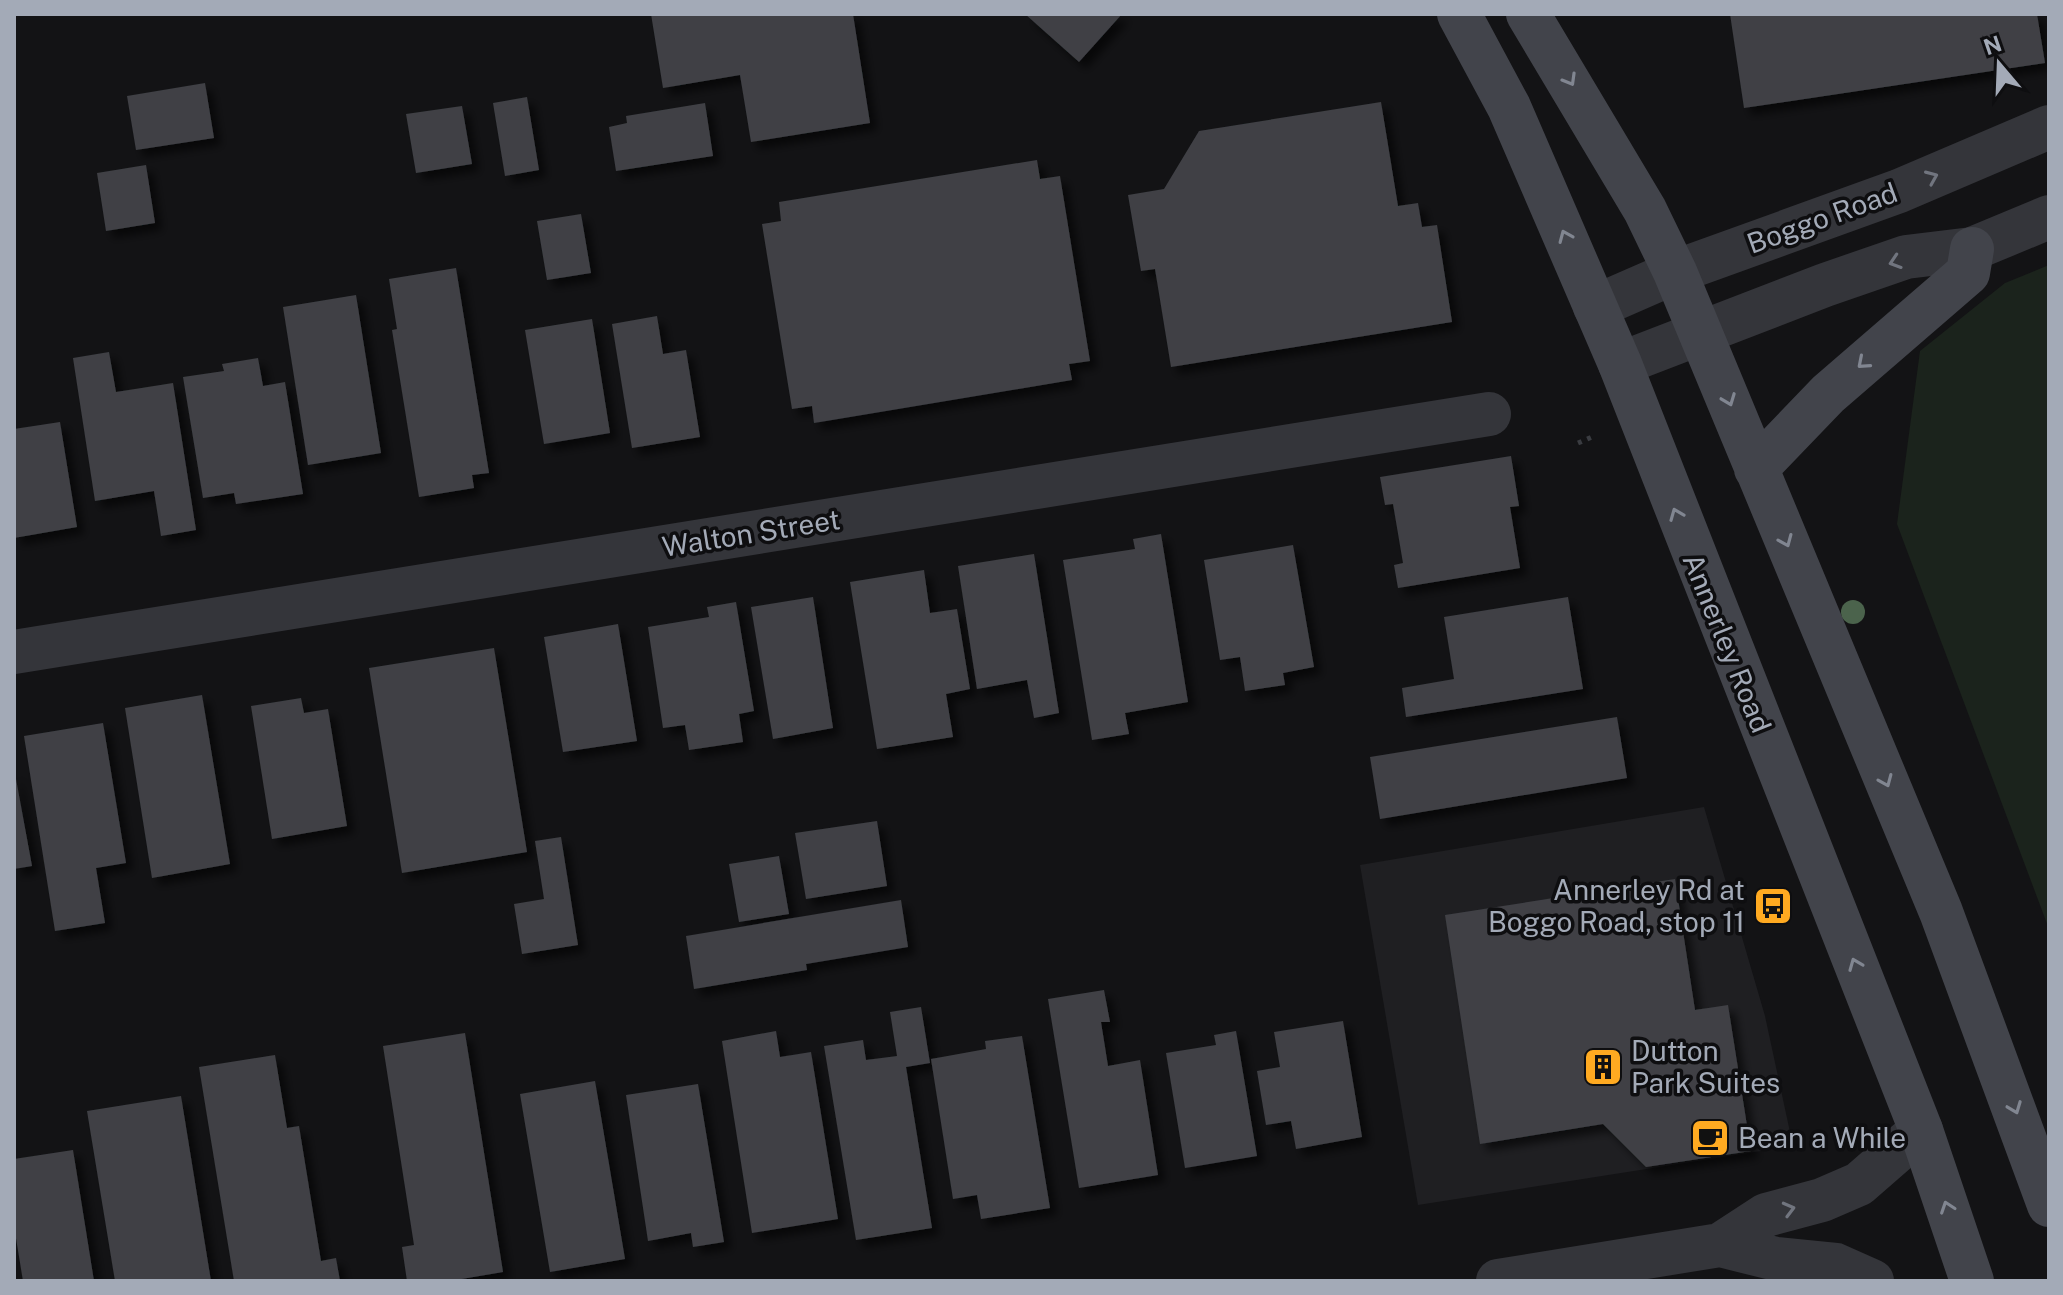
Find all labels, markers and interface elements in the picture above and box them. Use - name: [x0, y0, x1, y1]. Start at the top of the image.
- north arrow: [1959, 24, 2039, 104]
- text: N: [1980, 30, 2005, 60]
- one-way arrow: [1560, 71, 1576, 86]
- one-way arrow: [1924, 170, 1938, 186]
- street label: Boggo Road: [1742, 175, 1901, 260]
- one-way arrow: [1558, 230, 1574, 244]
- one-way arrow: [1888, 252, 1902, 268]
- one-way arrow: [1858, 353, 1873, 368]
- one-way arrow: [1719, 392, 1736, 406]
- street label: Walton Street: [660, 502, 842, 563]
- one-way arrow: [1669, 508, 1686, 522]
- one-way arrow: [1776, 533, 1792, 547]
- street label: Annerley Road: [1676, 548, 1778, 737]
- one-way arrow: [1876, 773, 1892, 787]
- place label: Annerley Rd at Boggo Road, stop 11: [1488, 873, 1745, 938]
- bus stop icon: Annerley Rd at Boggo Road, stop 11: [1752, 885, 1794, 927]
- one-way arrow: [1848, 958, 1865, 972]
- place label: Dutton Park Suites: [1631, 1034, 1780, 1099]
- building icon: Dutton Park Suites: [1582, 1046, 1624, 1088]
- one-way arrow: [2005, 1101, 2022, 1115]
- cafe icon: Bean a While: [1689, 1117, 1731, 1159]
- place label: Bean a While: [1738, 1121, 1906, 1154]
- one-way arrow: [1781, 1201, 1795, 1218]
- one-way arrow: [1940, 1201, 1956, 1215]

